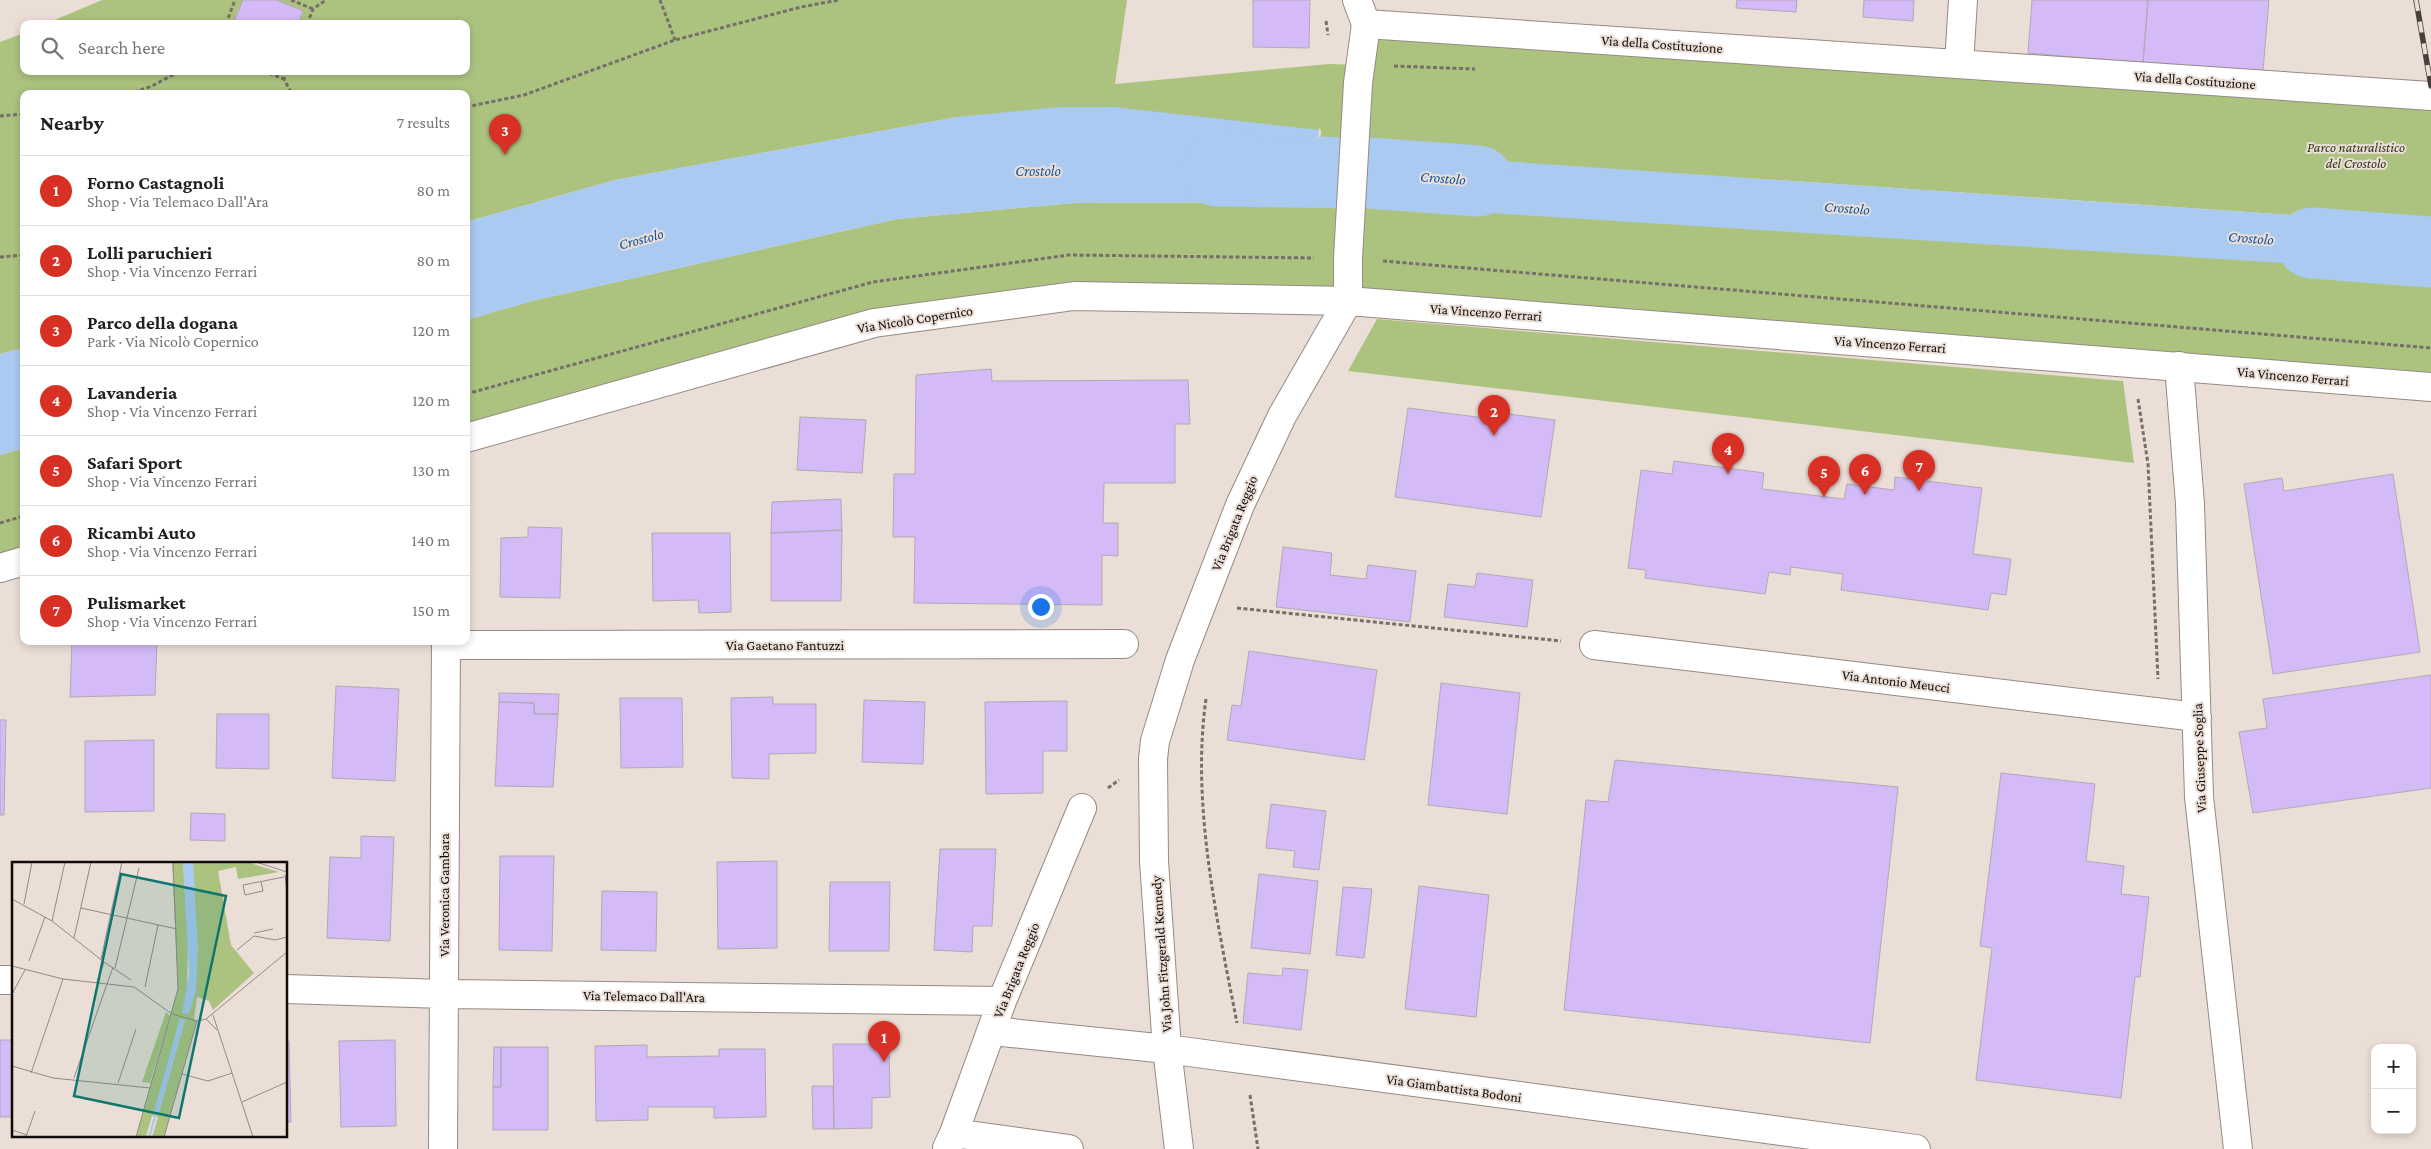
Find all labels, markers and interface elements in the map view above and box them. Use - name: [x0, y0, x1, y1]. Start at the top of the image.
- search box: [20, 20, 470, 75]
- street label: Via della Costituzione: [1601, 32, 1723, 56]
- icon: search: [38, 34, 66, 62]
- text: Search here: [78, 37, 165, 58]
- street label: Via della Costituzione: [2134, 68, 2256, 92]
- text: Nearby: [40, 111, 104, 135]
- text: 7 results: [397, 114, 450, 131]
- pin: 3: [489, 114, 521, 155]
- park label: Parco naturalistico del Crostolo: [2307, 139, 2405, 171]
- water label: Crostolo: [1015, 163, 1061, 179]
- water label: Crostolo: [1420, 168, 1466, 188]
- text: Forno Castagnoli: [87, 172, 224, 193]
- text: 1: [53, 182, 59, 199]
- text: 80 m: [416, 182, 450, 199]
- text: Shop · Via Telemaco Dall'Ara: [87, 193, 269, 210]
- water label: Crostolo: [1824, 198, 1870, 218]
- water label: Crostolo: [617, 225, 665, 253]
- water label: Crostolo: [2228, 228, 2274, 248]
- text: Lolli paruchieri: [87, 242, 212, 263]
- text: 2: [52, 252, 60, 269]
- text: 80 m: [416, 252, 450, 269]
- text: Shop · Via Vincenzo Ferrari: [87, 263, 257, 280]
- street label: Via Vincenzo Ferrari: [1430, 300, 1543, 324]
- street label: Via Nicolò Copernico: [856, 302, 974, 336]
- text: Parco della dogana: [87, 312, 238, 333]
- text: 3: [52, 322, 60, 339]
- text: 120 m: [412, 322, 450, 339]
- street label: Via Vincenzo Ferrari: [1834, 332, 1947, 356]
- text: Park · Via Nicolò Copernico: [87, 333, 259, 350]
- street label: Via Vincenzo Ferrari: [2237, 363, 2350, 389]
- text: Lavanderia: [87, 382, 177, 403]
- text: 4: [52, 392, 60, 409]
- text: 120 m: [412, 392, 450, 409]
- pin: 2: [1478, 395, 1510, 436]
- text: Shop · Via Vincenzo Ferrari: [87, 403, 257, 420]
- pin: 4: [1712, 433, 1744, 474]
- pin: 7: [1903, 450, 1935, 491]
- text: Safari Sport: [87, 452, 182, 473]
- pin: 6: [1849, 454, 1881, 495]
- pin: 5: [1808, 456, 1840, 497]
- text: 5: [52, 462, 60, 479]
- text: 130 m: [412, 462, 450, 479]
- text: Shop · Via Vincenzo Ferrari: [87, 473, 257, 490]
- street label: Via Brigata Reggio: [1208, 473, 1260, 573]
- text: Ricambi Auto: [87, 522, 196, 543]
- text: 6: [52, 532, 60, 549]
- text: 140 m: [412, 532, 450, 549]
- text: Shop · Via Vincenzo Ferrari: [87, 543, 257, 560]
- text: Pulismarket: [87, 592, 186, 613]
- your location: [1028, 594, 1054, 620]
- text: 7: [52, 602, 60, 619]
- text: 150 m: [412, 602, 450, 619]
- text: Shop · Via Vincenzo Ferrari: [87, 613, 257, 630]
- street label: Via Gaetano Fantuzzi: [726, 637, 845, 653]
- street label: Via Antonio Meucci: [1841, 666, 1951, 696]
- street label: Via Giuseppe Soglia: [2189, 702, 2209, 813]
- street label: Via Veronica Gambara: [436, 833, 452, 957]
- inset map: [12, 862, 288, 1136]
- street label: Via John Fitzgerald Kennedy: [1148, 875, 1174, 1033]
- street label: Via Brigata Reggio: [990, 920, 1042, 1020]
- street label: Via Telemaco Dall'Ara: [583, 987, 706, 1005]
- pin: 1: [868, 1021, 900, 1062]
- map controls: [2371, 1044, 2416, 1134]
- button: +: [2371, 1044, 2416, 1089]
- street label: Via Giambattista Bodoni: [1385, 1071, 1523, 1105]
- button: −: [2371, 1089, 2416, 1134]

